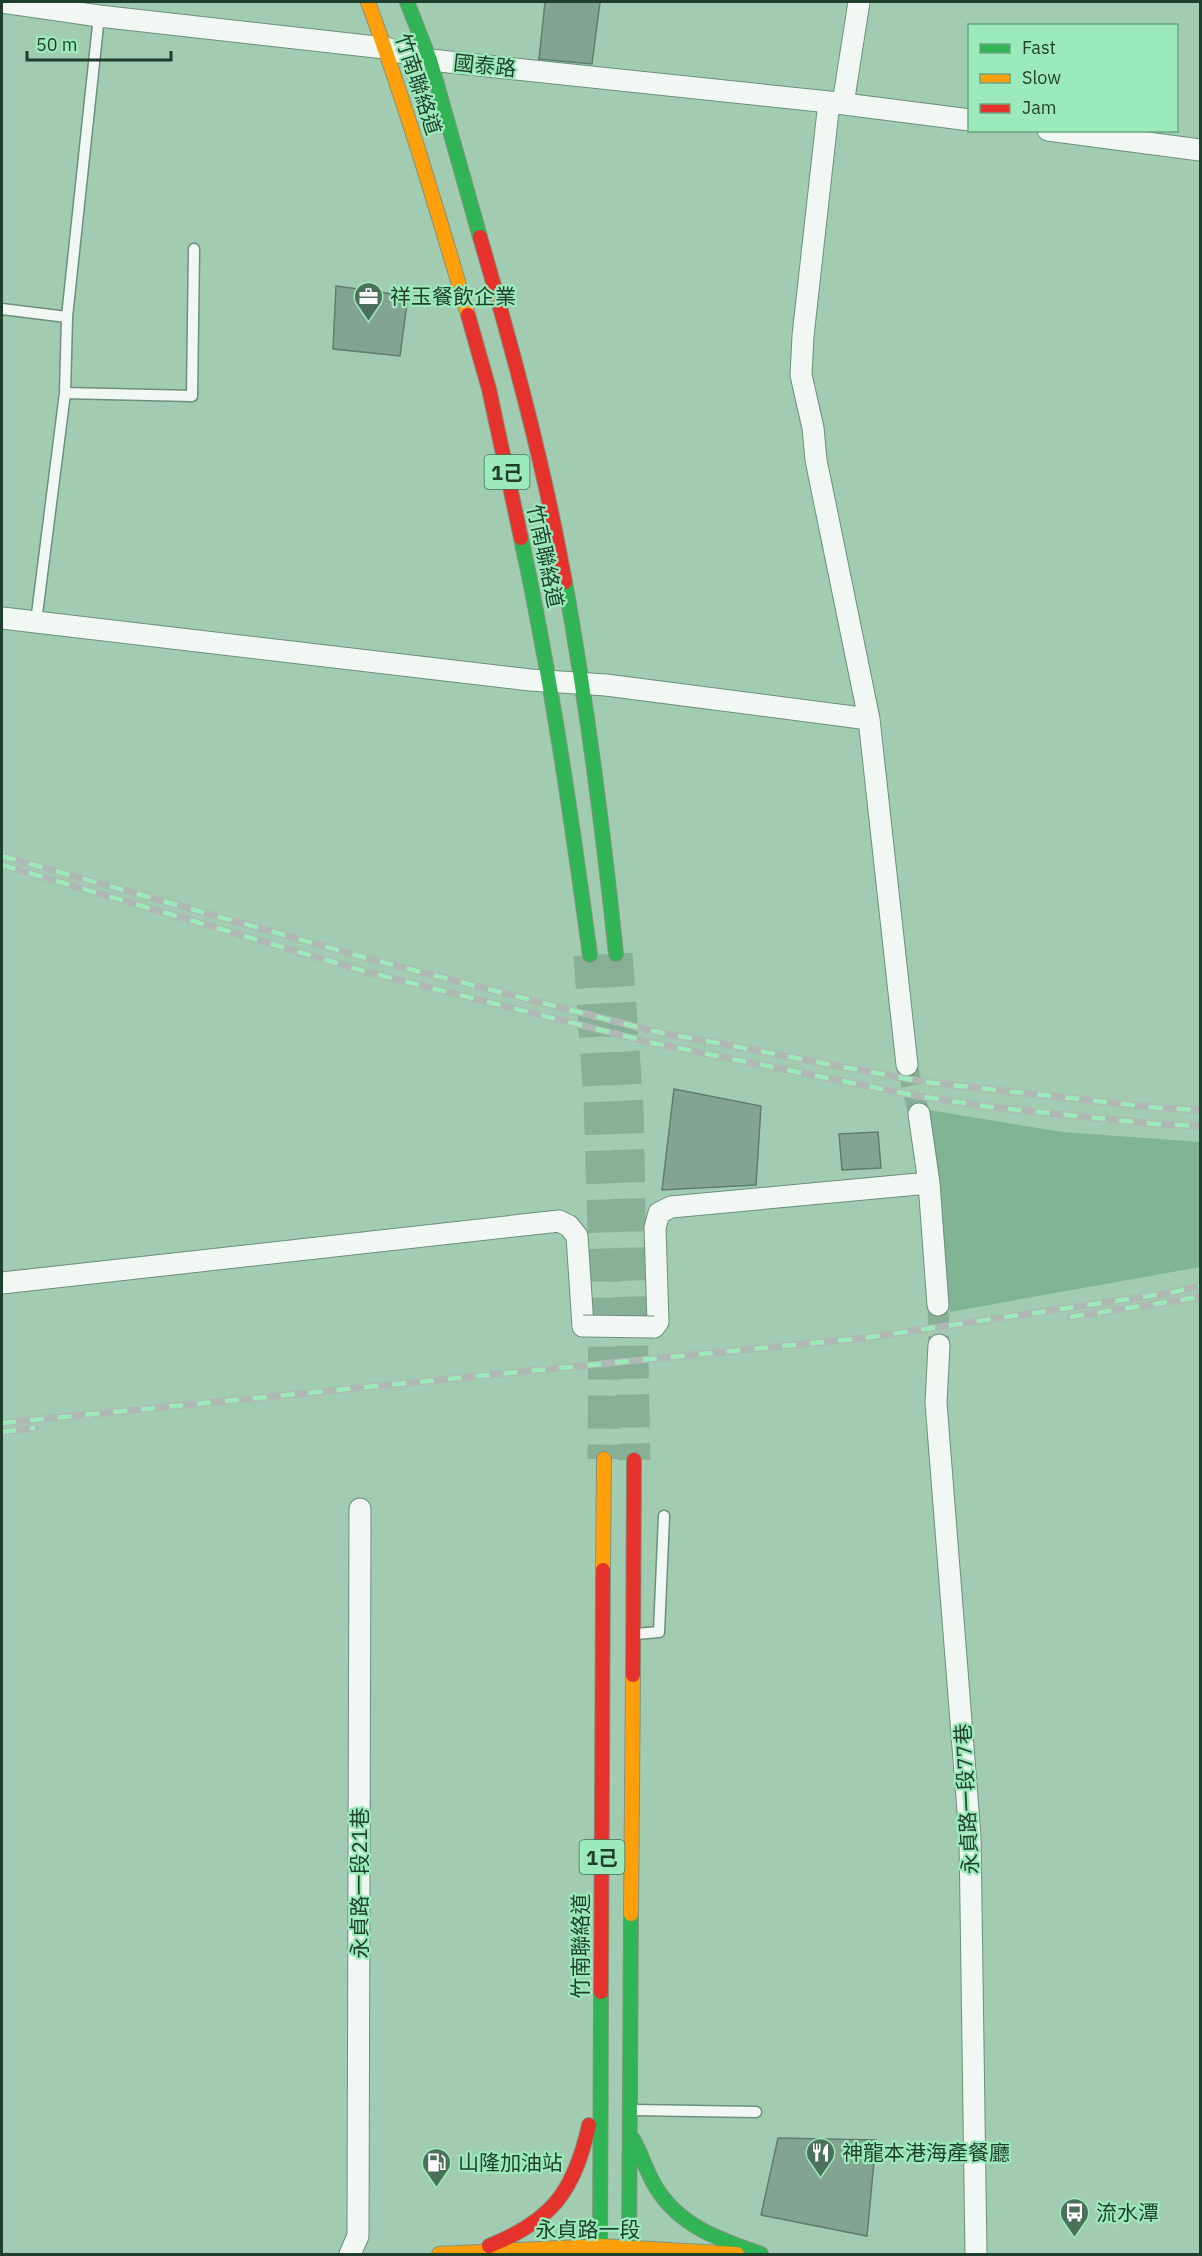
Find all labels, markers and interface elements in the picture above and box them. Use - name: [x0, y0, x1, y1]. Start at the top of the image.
- scale bar: [27, 24, 171, 62]
- legend: [968, 24, 1178, 132]
- street label: 竹南聯絡道: [389, 30, 449, 138]
- text: 50 m: [36, 33, 78, 56]
- text: Fast: [1022, 36, 1056, 59]
- street label: 國泰路: [452, 48, 518, 82]
- text: Slow: [1022, 66, 1061, 89]
- text: Jam: [1022, 96, 1057, 119]
- office icon: 祥玉餐飲企業: [353, 280, 385, 322]
- place label: 祥玉餐飲企業: [390, 282, 516, 310]
- road number: 1己: [484, 455, 530, 489]
- street label: 竹南聯絡道: [521, 502, 571, 610]
- street label: 永貞路一段77巷: [948, 1723, 984, 1875]
- street label: 永貞路一段21巷: [345, 1807, 373, 1959]
- road number: 1己: [580, 1840, 624, 1874]
- street label: 竹南聯絡道: [566, 1894, 594, 1999]
- restaurant icon: 神龍本港海產餐廳: [805, 2136, 837, 2178]
- place label: 神龍本港海產餐廳: [842, 2138, 1010, 2166]
- fuel station icon: 山隆加油站: [421, 2146, 453, 2188]
- place label: 山隆加油站: [458, 2148, 563, 2176]
- bus stop icon: 流水潭: [1059, 2196, 1091, 2238]
- place label: 流水潭: [1096, 2198, 1159, 2226]
- street label: 永貞路一段: [536, 2215, 641, 2243]

